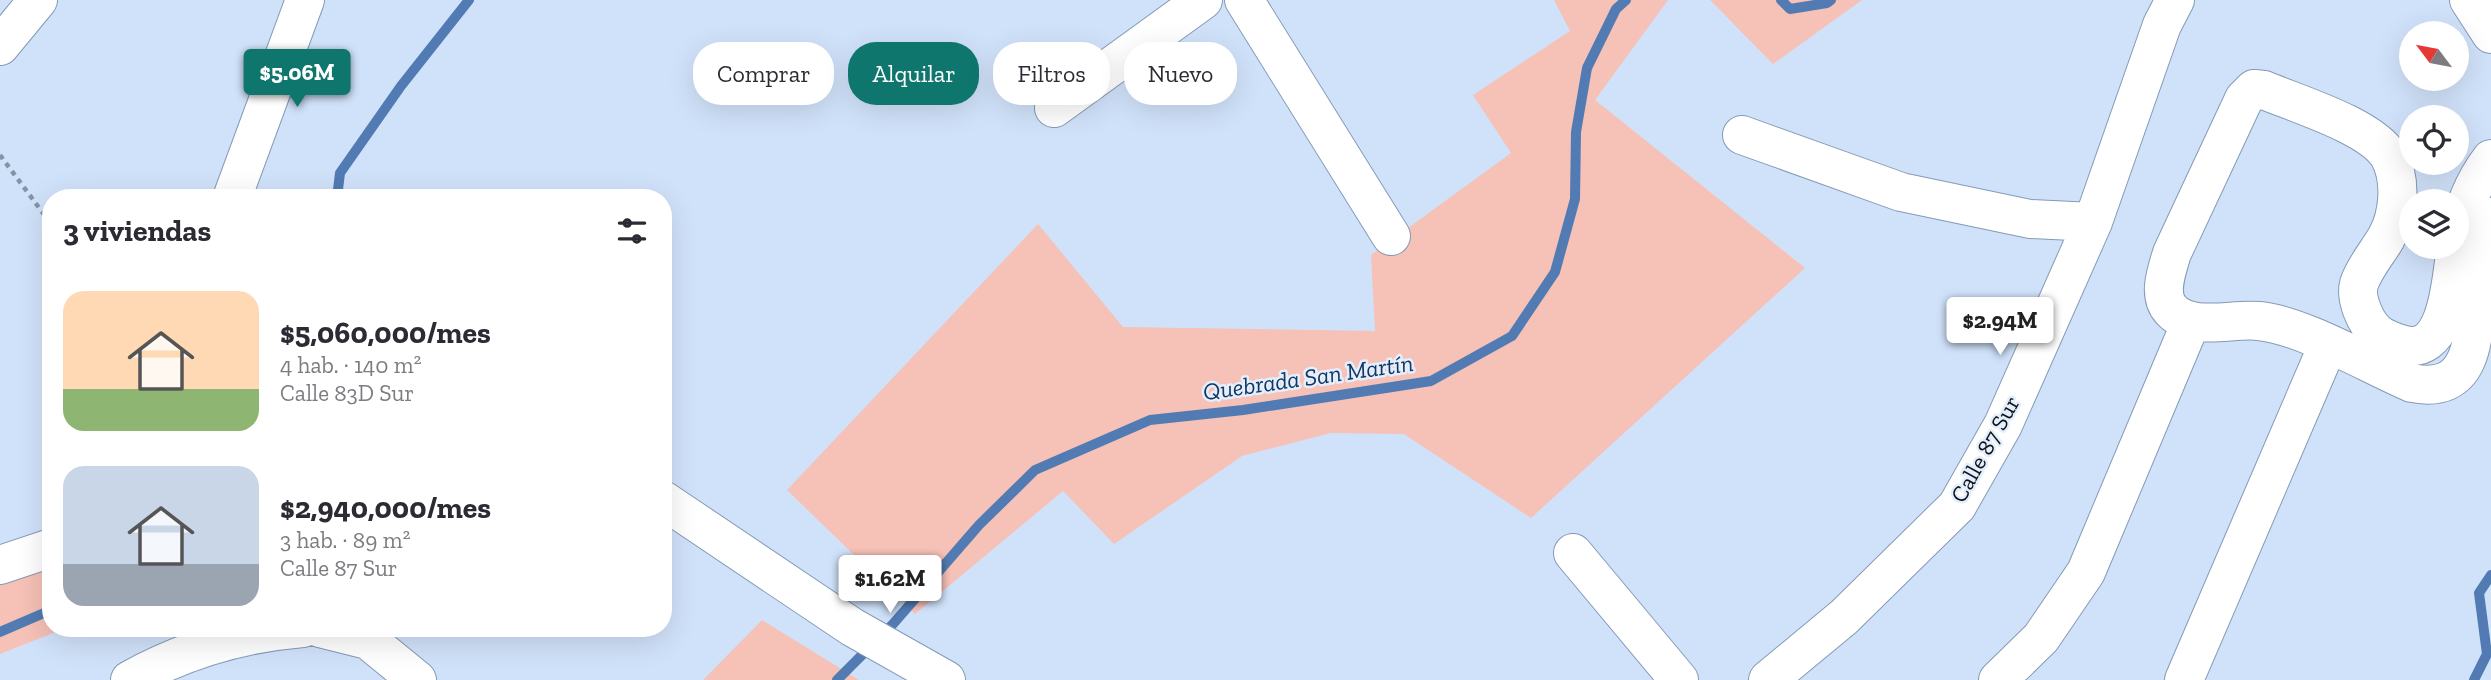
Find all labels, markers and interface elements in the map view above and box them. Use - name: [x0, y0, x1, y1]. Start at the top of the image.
- north arrow: [2399, 21, 2469, 91]
- map controls: [2399, 21, 2469, 259]
- chip: Comprar: [693, 42, 834, 105]
- chip: Alquilar: [848, 42, 979, 105]
- chip: Filtros: [993, 42, 1110, 105]
- chip: Nuevo: [1124, 42, 1237, 105]
- pin: $5.06M: [240, 50, 354, 109]
- text: $5.06M: [260, 58, 334, 86]
- button: locate: [2399, 105, 2469, 175]
- button: layers: [2399, 189, 2469, 259]
- icon: filters: [613, 212, 651, 250]
- text: 3 viviendas: [63, 213, 211, 249]
- pin: $2.94M: [1943, 298, 2057, 357]
- text: $2.94M: [1962, 306, 2038, 334]
- text: $5,060,000/mes: [280, 315, 491, 351]
- icon: home: [119, 319, 203, 403]
- water label: Quebrada San Martín: [1201, 348, 1415, 406]
- text: 4 hab. · 140 m²: [280, 351, 422, 379]
- text: Calle 83D Sur: [280, 379, 414, 407]
- street label: Calle 87 Sur: [1944, 391, 2026, 507]
- text: $2,940,000/mes: [280, 490, 491, 526]
- icon: home: [119, 494, 203, 578]
- text: 3 hab. · 89 m²: [280, 526, 411, 554]
- text: Calle 87 Sur: [280, 554, 397, 582]
- pin: $1.62M: [833, 556, 947, 615]
- text: $1.62M: [855, 564, 925, 592]

